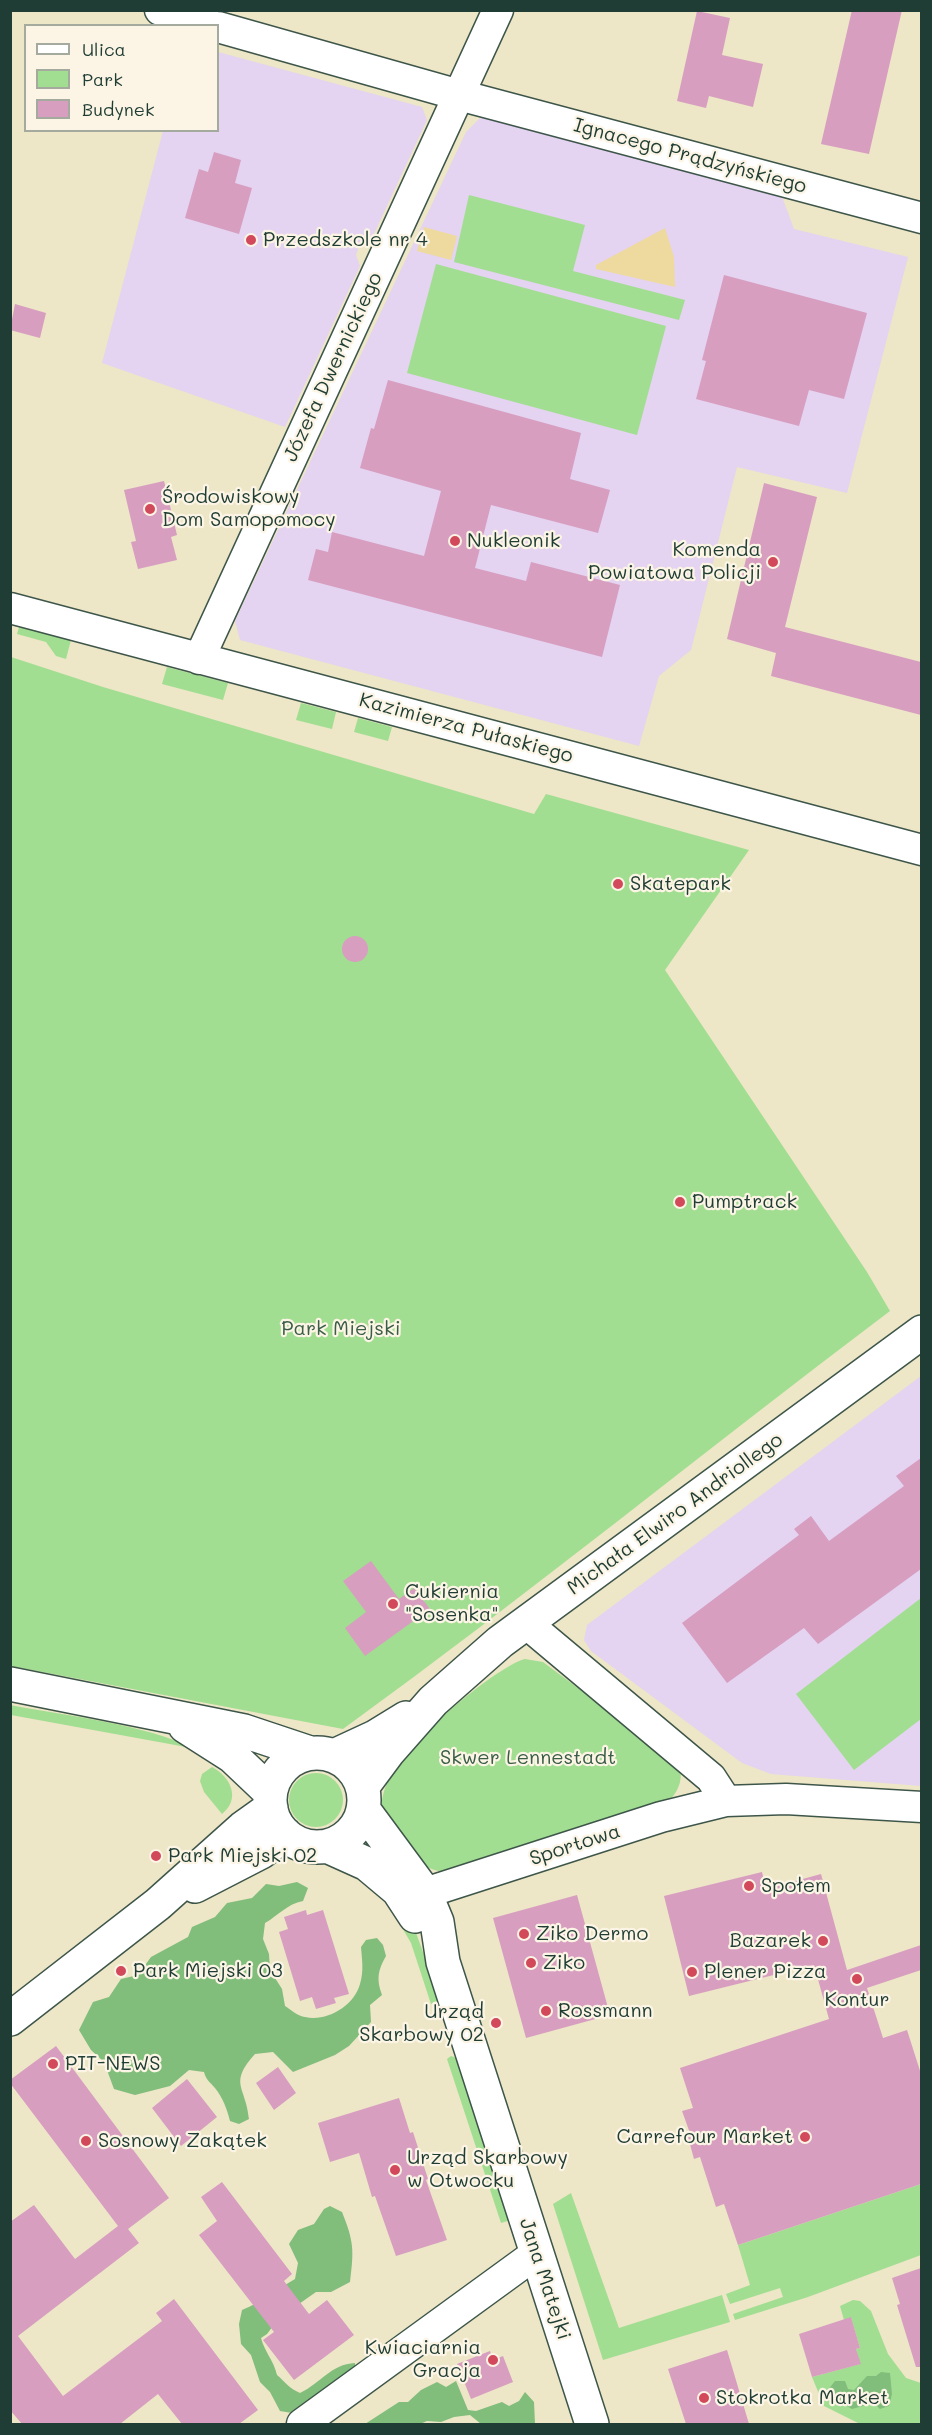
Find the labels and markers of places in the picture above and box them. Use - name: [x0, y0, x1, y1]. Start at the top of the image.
- place label: Przedszkole nr 4: [263, 228, 428, 252]
- marker: Przedszkole nr 4: [244, 233, 258, 247]
- place label: Środowiskowy Dom Samopomocy: [162, 485, 336, 532]
- marker: Środowiskowy Dom Samopomocy: [143, 502, 157, 516]
- place label: Nukleonik: [467, 529, 560, 553]
- marker: Nukleonik: [448, 534, 462, 548]
- place label: Komenda Powiatowa Policji: [588, 538, 761, 585]
- marker: Komenda Powiatowa Policji: [766, 555, 780, 569]
- place label: Skatepark: [630, 872, 731, 896]
- marker: Skatepark: [611, 877, 625, 891]
- place label: Pumptrack: [692, 1190, 797, 1214]
- marker: Pumptrack: [673, 1195, 687, 1209]
- place label: Cukiernia "Sosenka": [405, 1580, 499, 1627]
- marker: Cukiernia "Sosenka": [386, 1597, 400, 1611]
- place label: Park Miejski 02: [168, 1844, 317, 1868]
- marker: Park Miejski 02: [149, 1849, 163, 1863]
- place label: Społem: [761, 1874, 831, 1898]
- marker: Społem: [742, 1879, 756, 1893]
- place label: Ziko Dermo: [536, 1922, 648, 1946]
- marker: Ziko Dermo: [517, 1927, 531, 1941]
- place label: Bazarek: [730, 1929, 811, 1953]
- marker: Bazarek: [816, 1934, 830, 1948]
- place label: Ziko: [543, 1951, 585, 1975]
- marker: Ziko: [524, 1956, 538, 1970]
- place label: Park Miejski 03: [133, 1959, 283, 1983]
- place label: Plener Pizza: [704, 1960, 827, 1984]
- marker: Park Miejski 03: [114, 1964, 128, 1978]
- marker: Plener Pizza: [685, 1965, 699, 1979]
- marker: Kontur: [850, 1972, 864, 1986]
- place label: Kontur: [825, 1988, 889, 2012]
- place label: Rossmann: [558, 1999, 653, 2023]
- place label: Urząd Skarbowy 02: [359, 2000, 484, 2047]
- marker: Rossmann: [539, 2004, 553, 2018]
- marker: Urząd Skarbowy 02: [489, 2016, 503, 2030]
- place label: PIT-NEWS: [65, 2052, 161, 2076]
- marker: PIT-NEWS: [46, 2057, 60, 2071]
- place label: Carrefour Market: [617, 2125, 793, 2149]
- place label: Sosnowy Zakątek: [98, 2129, 267, 2153]
- marker: Carrefour Market: [798, 2130, 812, 2144]
- marker: Sosnowy Zakątek: [79, 2134, 93, 2148]
- place label: Urząd Skarbowy w Otwocku: [407, 2146, 568, 2193]
- marker: Urząd Skarbowy w Otwocku: [388, 2163, 402, 2177]
- place label: Kwiaciarnia Gracja: [365, 2336, 481, 2383]
- marker: Kwiaciarnia Gracja: [486, 2353, 500, 2367]
- place label: Stokrotka Market: [716, 2386, 889, 2410]
- marker: Stokrotka Market: [697, 2391, 711, 2405]

